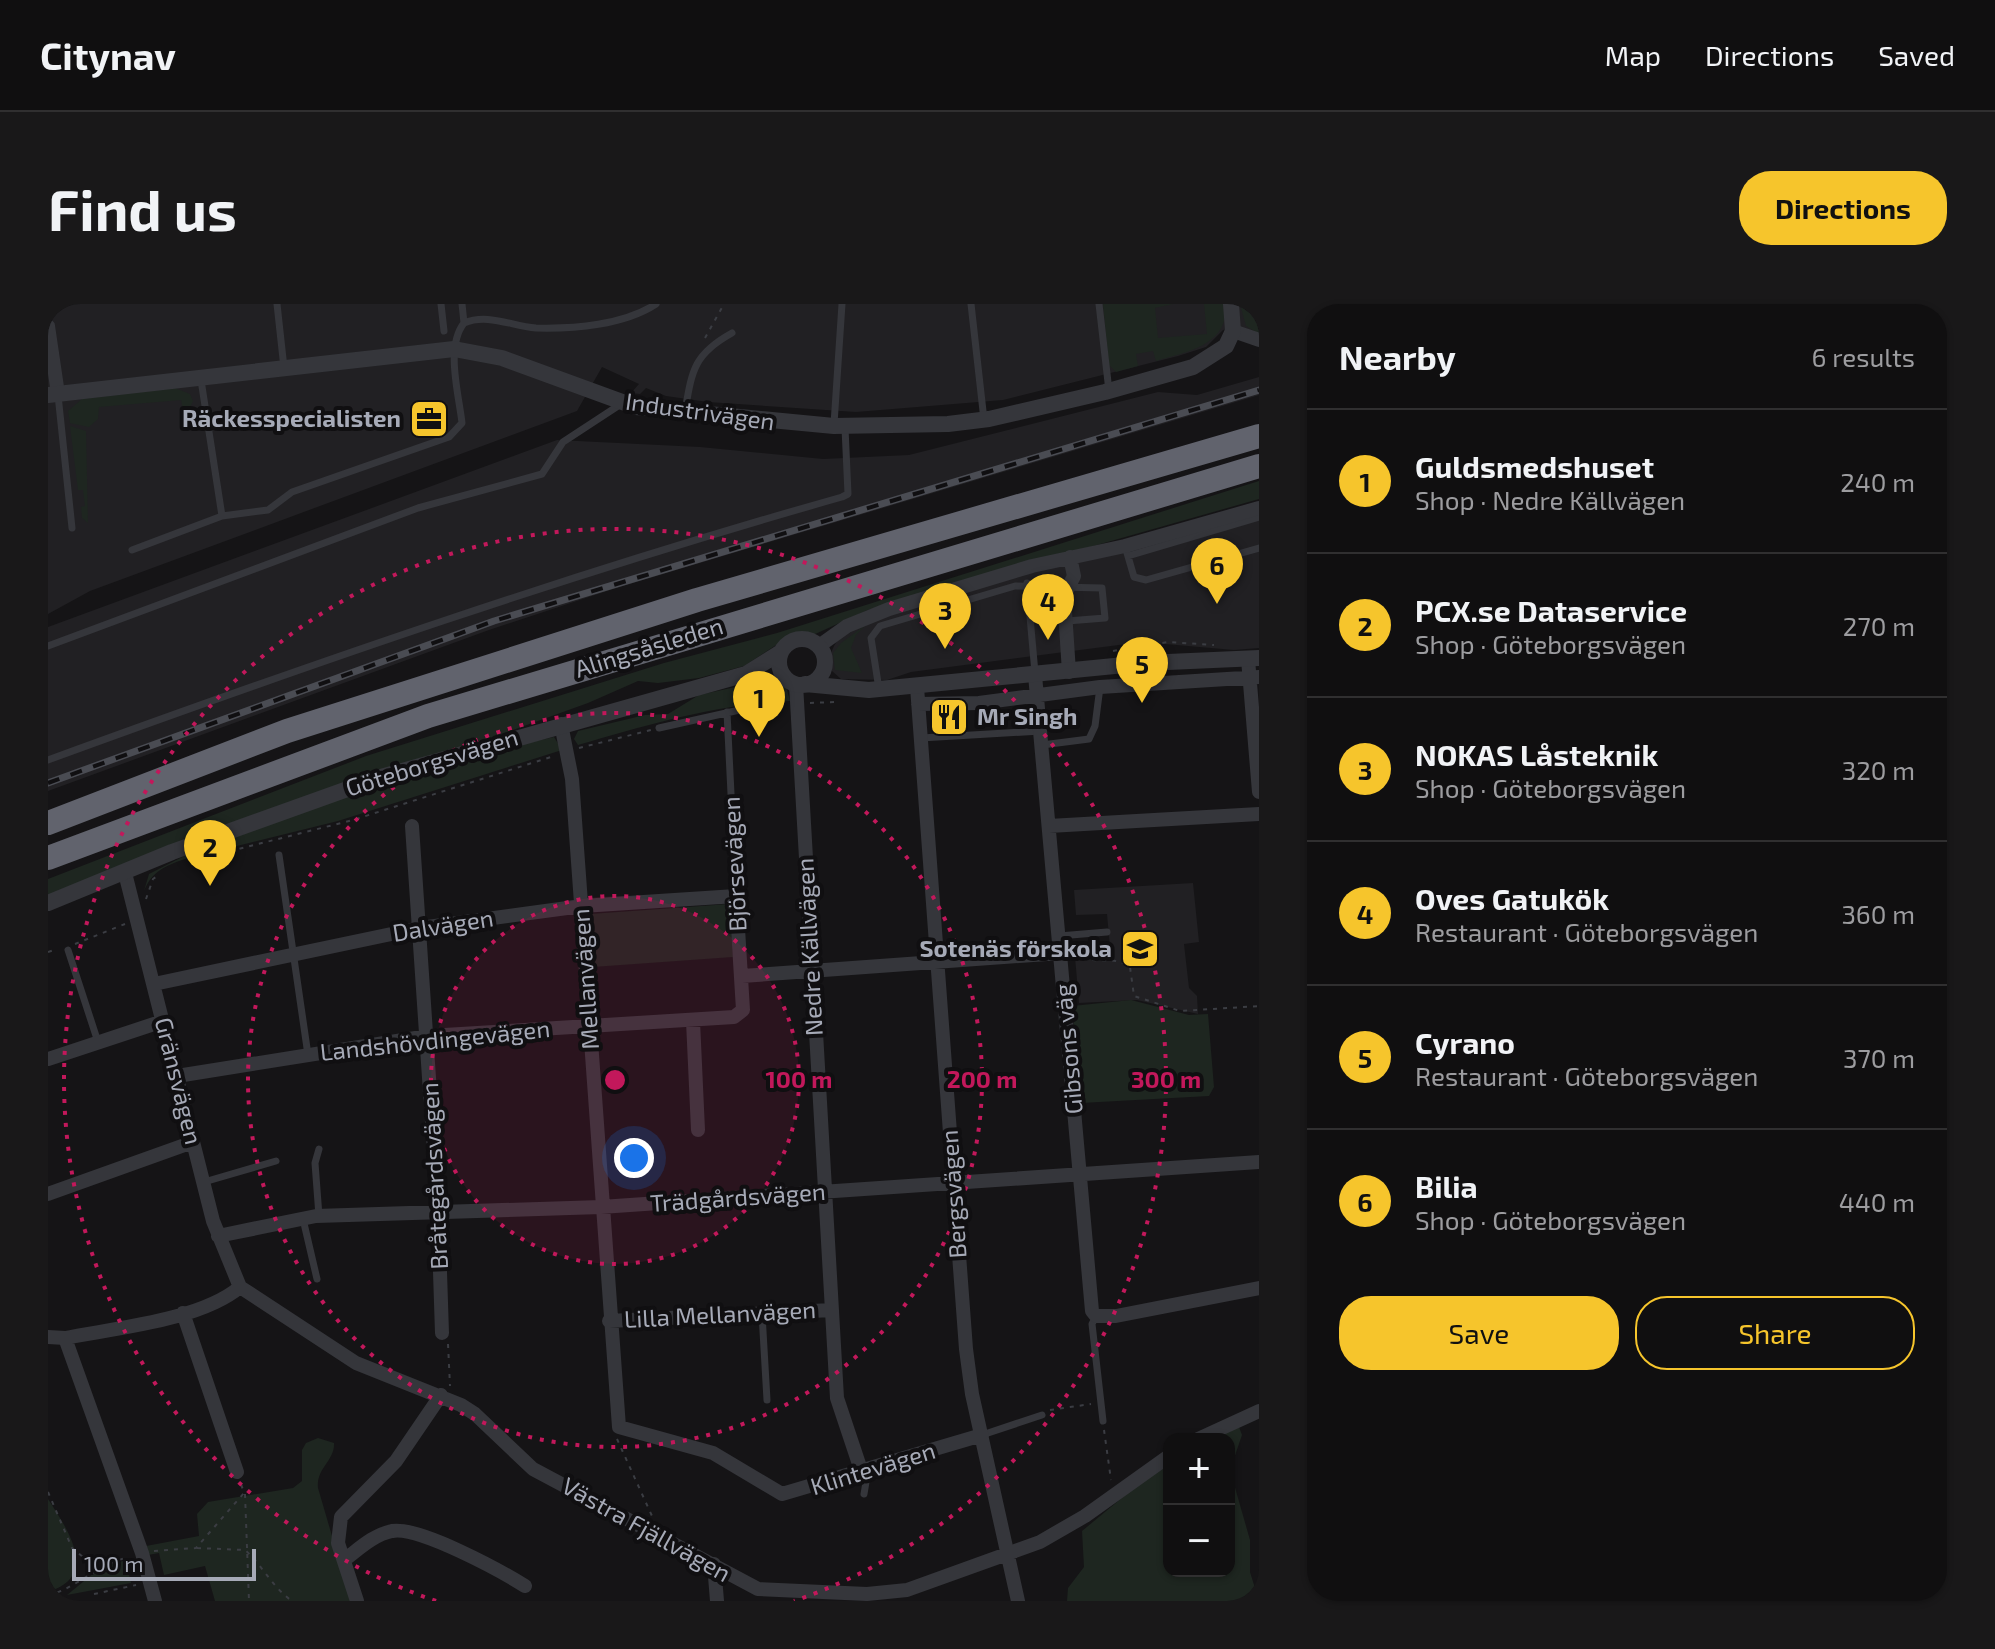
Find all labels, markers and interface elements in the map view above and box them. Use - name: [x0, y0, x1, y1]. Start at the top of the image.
- text: Citynav: [40, 32, 176, 78]
- text: Map: [1605, 38, 1661, 72]
- text: Directions: [1705, 38, 1834, 72]
- text: Saved: [1878, 38, 1955, 72]
- button: Directions: [1739, 171, 1947, 245]
- text: Find us: [48, 175, 237, 242]
- text: Nearby: [1339, 336, 1456, 377]
- text: 6 results: [1812, 341, 1915, 372]
- street label: Industrivägen: [624, 386, 777, 435]
- office icon: Räckesspecialisten: [408, 398, 450, 440]
- place label: Räckesspecialisten: [182, 403, 401, 432]
- text: Guldsmedshuset: [1415, 448, 1654, 484]
- text: 1: [1359, 466, 1371, 497]
- text: 240 m: [1840, 466, 1915, 497]
- text: Shop · Nedre Källvägen: [1415, 484, 1685, 515]
- pin: 6: [1191, 538, 1243, 604]
- pin: 4: [1022, 574, 1074, 640]
- pin: 3: [919, 583, 971, 649]
- text: PCX.se Dataservice: [1415, 592, 1687, 628]
- street label: Alingsåsleden: [571, 610, 726, 683]
- text: 2: [1357, 610, 1373, 641]
- text: 270 m: [1843, 610, 1915, 641]
- text: Shop · Göteborgsvägen: [1415, 628, 1686, 659]
- pin: 5: [1116, 637, 1168, 703]
- pin: 1: [733, 671, 785, 737]
- restaurant icon: Mr Singh: [928, 696, 970, 738]
- place label: Mr Singh: [977, 701, 1077, 730]
- street label: Göteborgsvägen: [342, 722, 521, 802]
- text: NOKAS Låsteknik: [1415, 736, 1658, 772]
- text: 3: [1358, 754, 1372, 785]
- text: 320 m: [1842, 754, 1915, 785]
- text: Shop · Göteborgsvägen: [1415, 772, 1686, 803]
- street label: Björsevägen: [715, 796, 752, 932]
- pin: 2: [184, 820, 236, 886]
- street label: Nedre Källvägen: [789, 857, 828, 1037]
- text: Oves Gatukök: [1415, 880, 1609, 916]
- text: 4: [1357, 898, 1373, 929]
- text: 360 m: [1841, 898, 1915, 929]
- street label: Dalvägen: [390, 902, 495, 947]
- street label: Mellanvägen: [565, 908, 604, 1051]
- text: Restaurant · Göteborgsvägen: [1415, 916, 1758, 947]
- school or university icon: Sotenäs förskola: [1119, 928, 1161, 970]
- place label: Sotenäs förskola: [919, 933, 1112, 962]
- street label: Gibsons väg: [1047, 983, 1088, 1115]
- street label: Landshövdingevägen: [318, 1013, 551, 1066]
- street label: Gränsvägen: [150, 1014, 209, 1147]
- text: Cyrano: [1415, 1024, 1515, 1060]
- text: 5: [1358, 1042, 1372, 1073]
- text: 370 m: [1843, 1042, 1915, 1073]
- text: Restaurant · Göteborgsvägen: [1415, 1060, 1758, 1091]
- text: 100 m: [766, 1064, 832, 1093]
- text: 200 m: [947, 1064, 1017, 1093]
- text: 300 m: [1131, 1064, 1201, 1093]
- centre of rings: [601, 1066, 629, 1094]
- street label: Bråtegårdsvägen: [414, 1082, 453, 1270]
- street label: Bergsvägen: [934, 1129, 971, 1259]
- your location: [614, 1138, 654, 1178]
- text: Bilia: [1415, 1168, 1478, 1204]
- street label: Trädgårdsvägen: [649, 1176, 827, 1217]
- text: 6: [1357, 1186, 1373, 1217]
- text: 440 m: [1839, 1186, 1915, 1217]
- text: Shop · Göteborgsvägen: [1415, 1204, 1686, 1235]
- street label: Lilla Mellanvägen: [623, 1294, 817, 1333]
- button: Save: [1339, 1296, 1619, 1370]
- button: Share: [1635, 1296, 1915, 1370]
- map controls: [1163, 1433, 1235, 1577]
- button: +: [1163, 1433, 1235, 1505]
- street label: Klintevägen: [807, 1435, 939, 1500]
- street label: Västra Fjällvägen: [557, 1470, 736, 1587]
- button: −: [1163, 1505, 1235, 1577]
- scale bar: [72, 1545, 256, 1581]
- text: 100 m: [84, 1550, 143, 1576]

